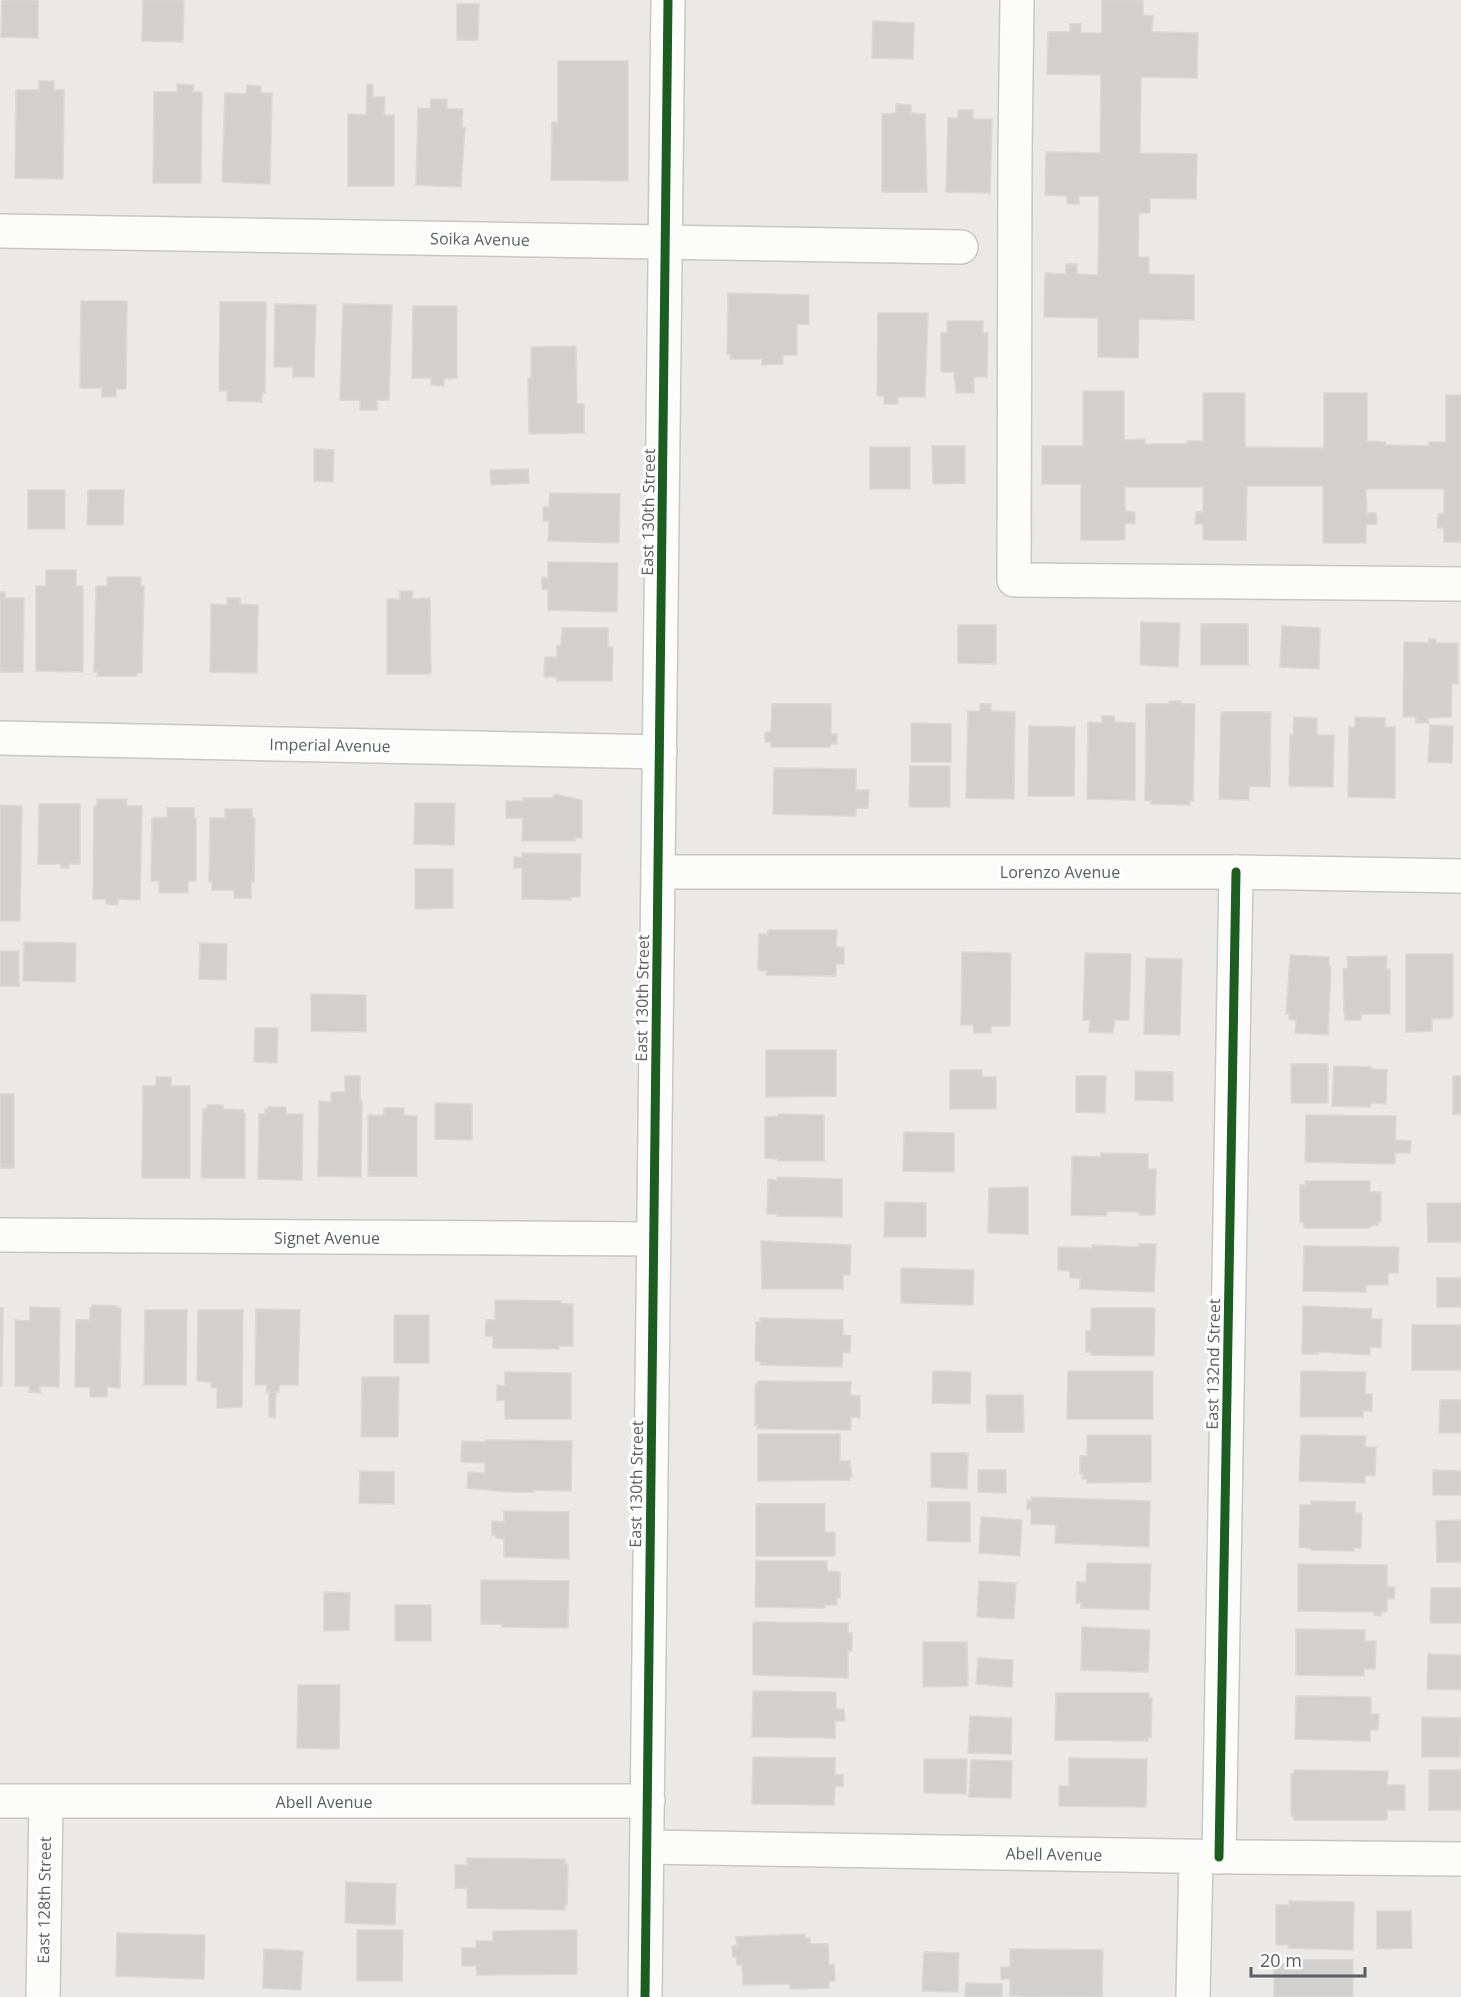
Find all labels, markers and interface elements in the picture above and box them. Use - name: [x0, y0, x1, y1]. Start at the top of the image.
- street label: Soika Avenue: [430, 227, 530, 251]
- street label: East 130th Street: [636, 448, 660, 576]
- street label: Imperial Avenue: [269, 733, 391, 757]
- street label: Lorenzo Avenue: [1000, 861, 1120, 883]
- street label: East 130th Street: [630, 934, 654, 1062]
- street label: Signet Avenue: [274, 1227, 380, 1249]
- street label: East 132nd Street: [1201, 1298, 1225, 1430]
- street label: East 130th Street: [624, 1420, 648, 1548]
- street label: Abell Avenue: [276, 1791, 372, 1813]
- street label: East 128th Street: [32, 1836, 56, 1964]
- street label: Abell Avenue: [1005, 1842, 1103, 1866]
- scale bar: [1251, 1940, 1365, 1978]
- text: 20 m: [1260, 1948, 1302, 1972]

